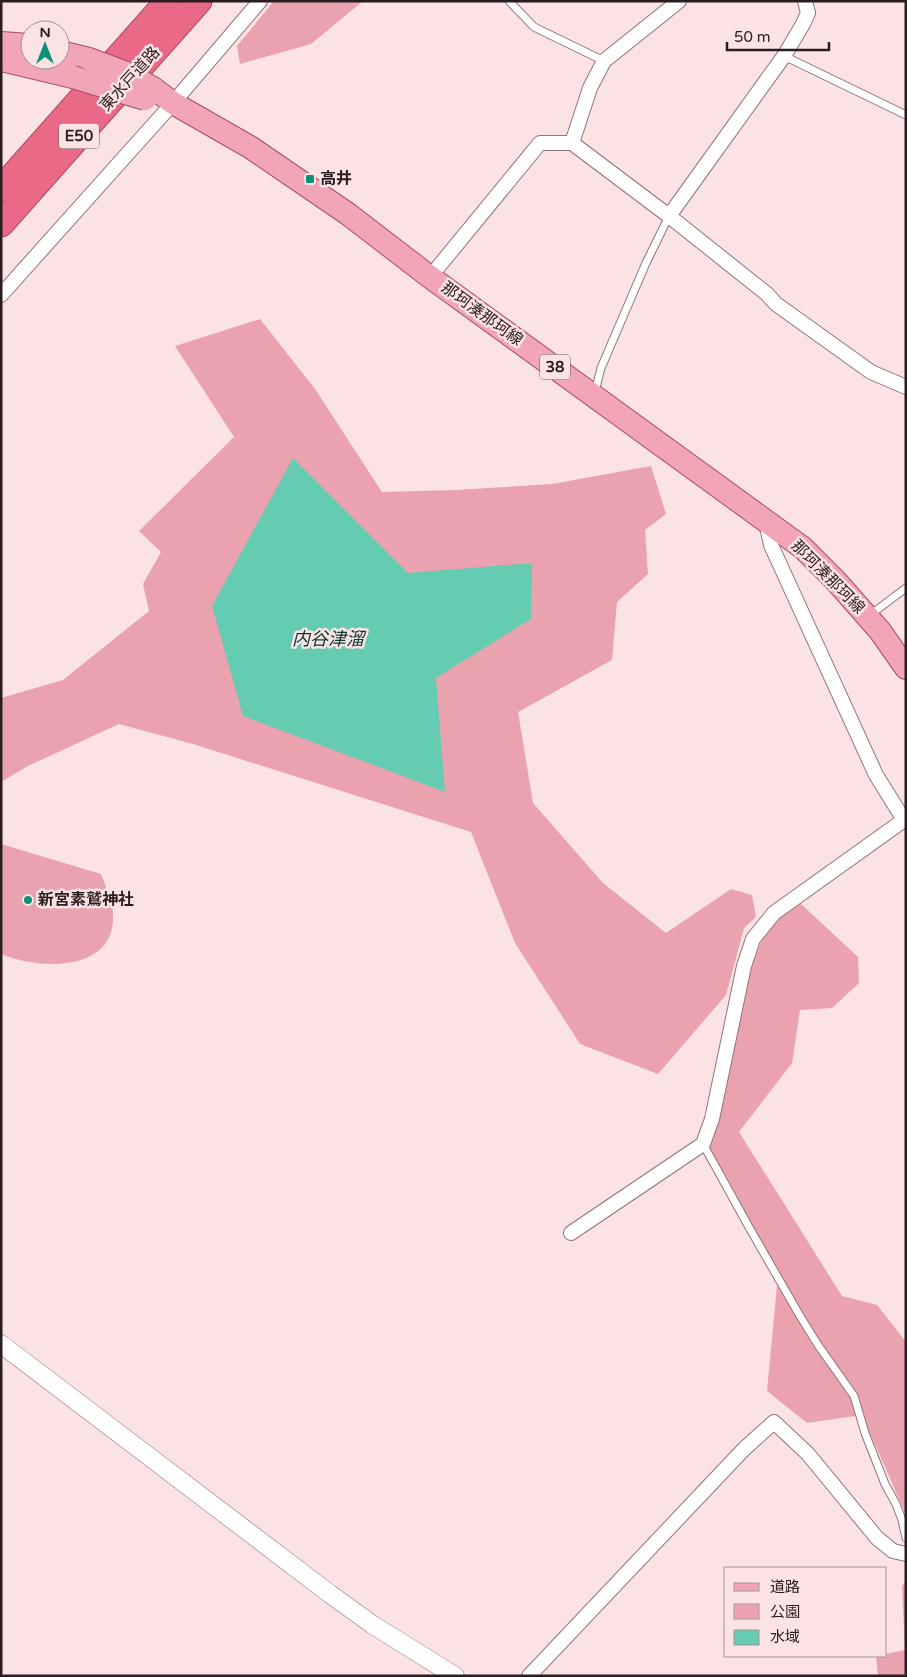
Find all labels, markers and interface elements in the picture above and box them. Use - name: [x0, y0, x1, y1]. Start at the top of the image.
- north arrow: [20, 20, 70, 70]
- scale bar: [727, 20, 830, 52]
- text: N: [39, 24, 51, 41]
- text: 50 m: [734, 28, 771, 46]
- street label: 東水戸道路: [96, 43, 164, 115]
- road number: E50: [59, 124, 99, 148]
- place label: 高井: [320, 169, 352, 189]
- marker: 高井: [304, 173, 316, 185]
- street label: 那珂湊那珂線: [437, 278, 527, 350]
- road number: 38: [540, 354, 570, 380]
- street label: 那珂湊那珂線: [787, 536, 869, 618]
- water label: 内谷津溜: [292, 628, 367, 650]
- place label: 新宮素鷲神社: [38, 890, 134, 910]
- marker: 新宮素鷲神社: [22, 894, 34, 906]
- legend: [724, 1567, 887, 1657]
- text: 道路: [770, 1578, 800, 1596]
- text: 公園: [770, 1603, 800, 1621]
- text: 水域: [770, 1628, 800, 1646]

